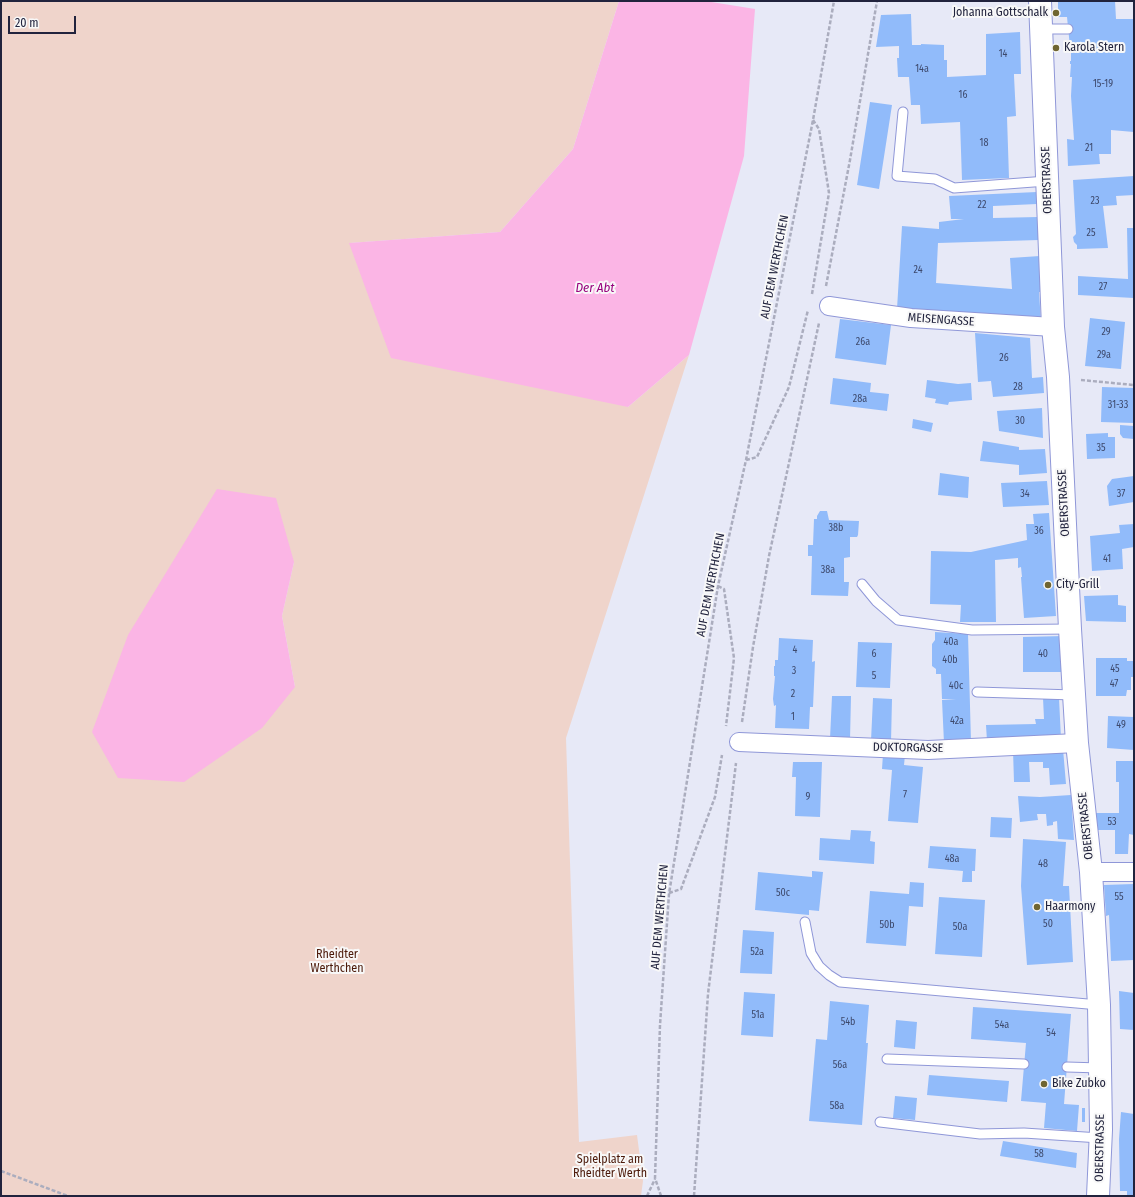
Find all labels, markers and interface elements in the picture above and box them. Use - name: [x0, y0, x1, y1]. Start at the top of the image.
- place label: Johanna Gottschalk: [953, 6, 1048, 20]
- scale bar: [10, 8, 78, 34]
- marker: Johanna Gottschalk: [1051, 8, 1061, 18]
- text: 20 m: [15, 16, 39, 30]
- place label: Karola Stern: [1064, 41, 1124, 55]
- marker: Karola Stern: [1051, 43, 1061, 53]
- house number: 14: [999, 48, 1007, 60]
- house number: 14a: [915, 63, 929, 75]
- house number: 15-19: [1093, 78, 1113, 90]
- house number: 16: [959, 89, 967, 101]
- house number: 18: [980, 137, 988, 149]
- house number: 21: [1085, 142, 1093, 154]
- street label: OBERSTRASSE: [1039, 146, 1055, 214]
- house number: 23: [1091, 195, 1099, 207]
- house number: 22: [978, 199, 986, 211]
- street label: AUF DEM WERTHCHEN: [758, 214, 792, 320]
- house number: 25: [1087, 227, 1095, 239]
- house number: 24: [913, 264, 923, 276]
- water label: Der Abt: [575, 280, 615, 296]
- house number: 27: [1099, 281, 1107, 293]
- street label: MEISENGASSE: [907, 310, 975, 330]
- house number: 29: [1101, 326, 1111, 338]
- house number: 26a: [856, 336, 870, 348]
- house number: 29a: [1097, 349, 1111, 361]
- house number: 26: [999, 352, 1009, 364]
- house number: 28: [1013, 381, 1023, 393]
- house number: 28a: [853, 393, 867, 405]
- house number: 31-33: [1108, 399, 1128, 411]
- house number: 30: [1015, 415, 1025, 427]
- house number: 35: [1096, 442, 1106, 454]
- street label: OBERSTRASSE: [1055, 469, 1073, 537]
- house number: 34: [1020, 488, 1030, 500]
- house number: 37: [1117, 488, 1125, 500]
- house number: 38b: [829, 522, 843, 534]
- house number: 36: [1034, 525, 1044, 537]
- street label: AUF DEM WERTHCHEN: [694, 532, 728, 638]
- house number: 41: [1103, 553, 1111, 565]
- house number: 38a: [821, 564, 835, 576]
- place label: City-Grill: [1056, 578, 1099, 592]
- marker: City-Grill: [1043, 580, 1053, 590]
- house number: 40a: [944, 636, 958, 648]
- house number: 4: [793, 644, 797, 656]
- house number: 6: [872, 648, 876, 660]
- house number: 40: [1038, 648, 1048, 660]
- house number: 40b: [942, 654, 958, 666]
- house number: 45: [1110, 663, 1120, 675]
- house number: 3: [792, 665, 796, 677]
- house number: 5: [872, 670, 876, 682]
- house number: 47: [1110, 678, 1118, 690]
- house number: 40c: [949, 680, 963, 692]
- house number: 2: [791, 688, 795, 700]
- house number: 1: [791, 711, 795, 723]
- house number: 42a: [950, 715, 964, 727]
- house number: 49: [1116, 719, 1126, 731]
- street label: DOKTORGASSE: [873, 740, 943, 756]
- house number: 7: [903, 789, 907, 801]
- house number: 9: [806, 791, 810, 803]
- street label: OBERSTRASSE: [1075, 792, 1097, 860]
- house number: 53: [1107, 816, 1117, 828]
- house number: 48a: [945, 853, 959, 865]
- house number: 48: [1038, 858, 1048, 870]
- street label: AUF DEM WERTHCHEN: [648, 864, 672, 970]
- house number: 50c: [776, 887, 790, 899]
- house number: 55: [1114, 891, 1124, 903]
- place label: Haarmony: [1045, 900, 1095, 914]
- marker: Haarmony: [1032, 902, 1042, 912]
- house number: 50: [1043, 918, 1053, 930]
- house number: 50b: [879, 919, 895, 931]
- house number: 50a: [953, 921, 967, 933]
- house number: 52a: [750, 946, 764, 958]
- park label: Rheidter Werthchen: [311, 948, 363, 976]
- house number: 51a: [752, 1009, 764, 1021]
- house number: 54b: [841, 1016, 855, 1028]
- house number: 54a: [995, 1019, 1009, 1031]
- house number: 54: [1046, 1027, 1056, 1039]
- house number: 56a: [833, 1059, 847, 1071]
- place label: Bike Zubko: [1052, 1077, 1106, 1091]
- marker: Bike Zubko: [1039, 1079, 1049, 1089]
- house number: 58a: [830, 1100, 844, 1112]
- street label: OBERSTRASSE: [1092, 1114, 1108, 1182]
- house number: 58: [1034, 1148, 1044, 1160]
- park label: Spielplatz am Rheidter Werth: [573, 1153, 647, 1181]

